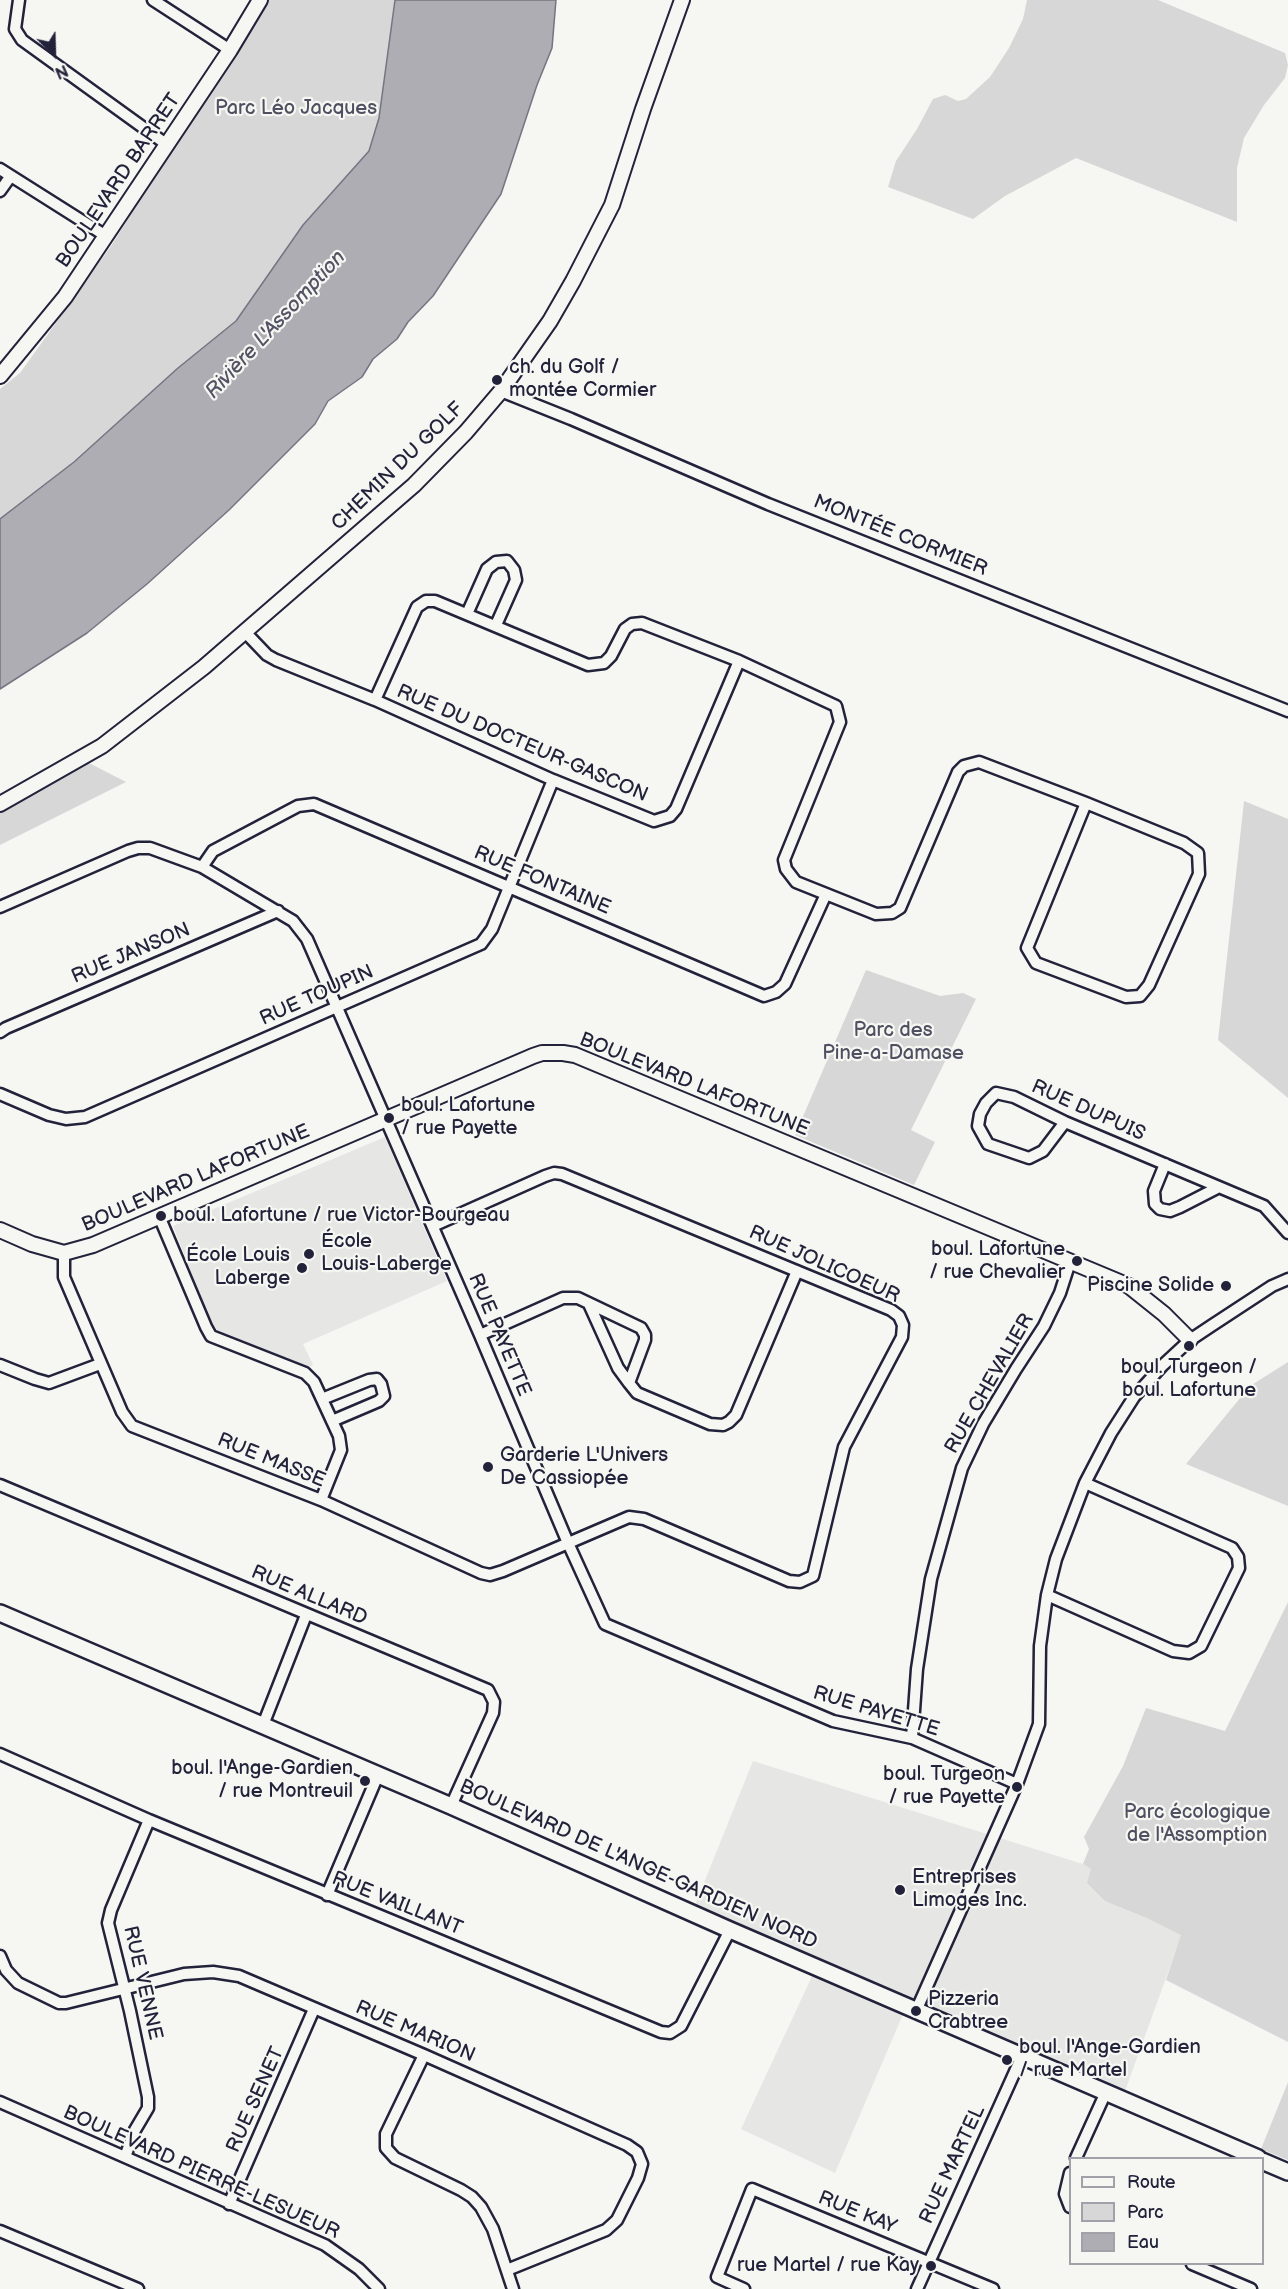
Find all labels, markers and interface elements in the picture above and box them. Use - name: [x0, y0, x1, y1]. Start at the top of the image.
- north arrow: [24, 24, 84, 84]
- text: N: [52, 60, 70, 82]
- street label: BOULEVARD BARRET: [52, 89, 186, 273]
- park label: Parc Léo Jacques: [215, 97, 377, 121]
- water label: Rivière L'Assomption: [201, 245, 351, 405]
- place label: ch. du Golf / montée Cormier: [509, 356, 656, 403]
- marker: ch. du Golf / montée Cormier: [490, 373, 504, 387]
- street label: CHEMIN DU GOLF: [327, 398, 469, 536]
- street label: MONTÉE CORMIER: [810, 490, 990, 582]
- street label: RUE DU DOCTEUR-GASCON: [393, 680, 651, 808]
- street label: RUE FONTAINE: [470, 841, 614, 921]
- street label: RUE JANSON: [68, 918, 194, 990]
- street label: RUE TOUPIN: [256, 960, 378, 1032]
- park label: Parc des Pine-a-Damase: [822, 1019, 964, 1066]
- street label: BOULEVARD LAFORTUNE: [576, 1028, 812, 1142]
- street label: RUE DUPUIS: [1027, 1075, 1149, 1147]
- place label: boul. Lafortune / rue Payette: [401, 1094, 535, 1141]
- marker: boul. Lafortune / rue Payette: [382, 1111, 396, 1125]
- street label: BOULEVARD LAFORTUNE: [78, 1120, 314, 1238]
- place label: boul. Lafortune / rue Victor-Bourgeau: [173, 1204, 510, 1228]
- marker: boul. Lafortune / rue Victor-Bourgeau: [154, 1209, 168, 1223]
- street label: RUE JOLICOEUR: [745, 1221, 903, 1309]
- place label: École Louis-Laberge: [321, 1230, 452, 1277]
- place label: boul. Lafortune / rue Chevalier: [929, 1238, 1065, 1285]
- place label: École Louis Laberge: [186, 1244, 290, 1291]
- marker: École Louis-Laberge: [302, 1247, 316, 1261]
- marker: boul. Lafortune / rue Chevalier: [1070, 1254, 1084, 1268]
- marker: École Louis Laberge: [295, 1261, 309, 1275]
- street label: RUE PAYETTE: [462, 1270, 536, 1400]
- place label: Piscine Solide: [1087, 1274, 1214, 1298]
- marker: Piscine Solide: [1219, 1279, 1233, 1293]
- street label: RUE CHEVALIER: [940, 1310, 1040, 1458]
- marker: boul. Turgeon / boul. Lafortune: [1182, 1339, 1196, 1353]
- place label: boul. Turgeon / boul. Lafortune: [1121, 1356, 1257, 1403]
- street label: RUE MASSE: [214, 1428, 328, 1494]
- place label: Garderie L'Univers De Cassiopée: [500, 1444, 668, 1491]
- marker: Garderie L'Univers De Cassiopée: [481, 1460, 495, 1474]
- street label: RUE ALLARD: [247, 1561, 371, 1631]
- street label: RUE PAYETTE: [810, 1681, 942, 1743]
- place label: boul. l'Ange-Gardien / rue Montreuil: [171, 1757, 353, 1804]
- place label: boul. Turgeon / rue Payette: [883, 1763, 1005, 1810]
- marker: boul. l'Ange-Gardien / rue Montreuil: [358, 1774, 372, 1788]
- street label: BOULEVARD DE L'ANGE-GARDIEN NORD: [455, 1775, 821, 1955]
- marker: boul. Turgeon / rue Payette: [1010, 1780, 1024, 1794]
- park label: Parc écologique de l'Assomption: [1124, 1801, 1270, 1848]
- place label: Entreprises Limoges Inc.: [912, 1866, 1027, 1913]
- street label: RUE VAILLANT: [328, 1867, 466, 1941]
- marker: Entreprises Limoges Inc.: [893, 1883, 907, 1897]
- street label: RUE VENNE: [117, 1924, 167, 2042]
- place label: Pizzeria Crabtree: [928, 1988, 1008, 2035]
- street label: RUE MARION: [352, 1996, 478, 2068]
- marker: Pizzeria Crabtree: [909, 2004, 923, 2018]
- place label: boul. l'Ange-Gardien / rue Martel: [1019, 2036, 1201, 2083]
- street label: RUE SENET: [222, 2044, 290, 2156]
- marker: boul. l'Ange-Gardien / rue Martel: [1000, 2053, 1014, 2067]
- street label: BOULEVARD PIERRE-LESUEUR: [59, 2101, 343, 2245]
- street label: RUE MARTEL: [915, 2102, 991, 2228]
- legend: [1069, 2157, 1264, 2265]
- text: Route: [1127, 2172, 1176, 2193]
- street label: RUE KAY: [814, 2186, 900, 2240]
- text: Parc: [1127, 2202, 1164, 2223]
- text: Eau: [1127, 2232, 1159, 2253]
- place label: rue Martel / rue Kay: [737, 2254, 919, 2278]
- marker: rue Martel / rue Kay: [924, 2259, 938, 2273]

